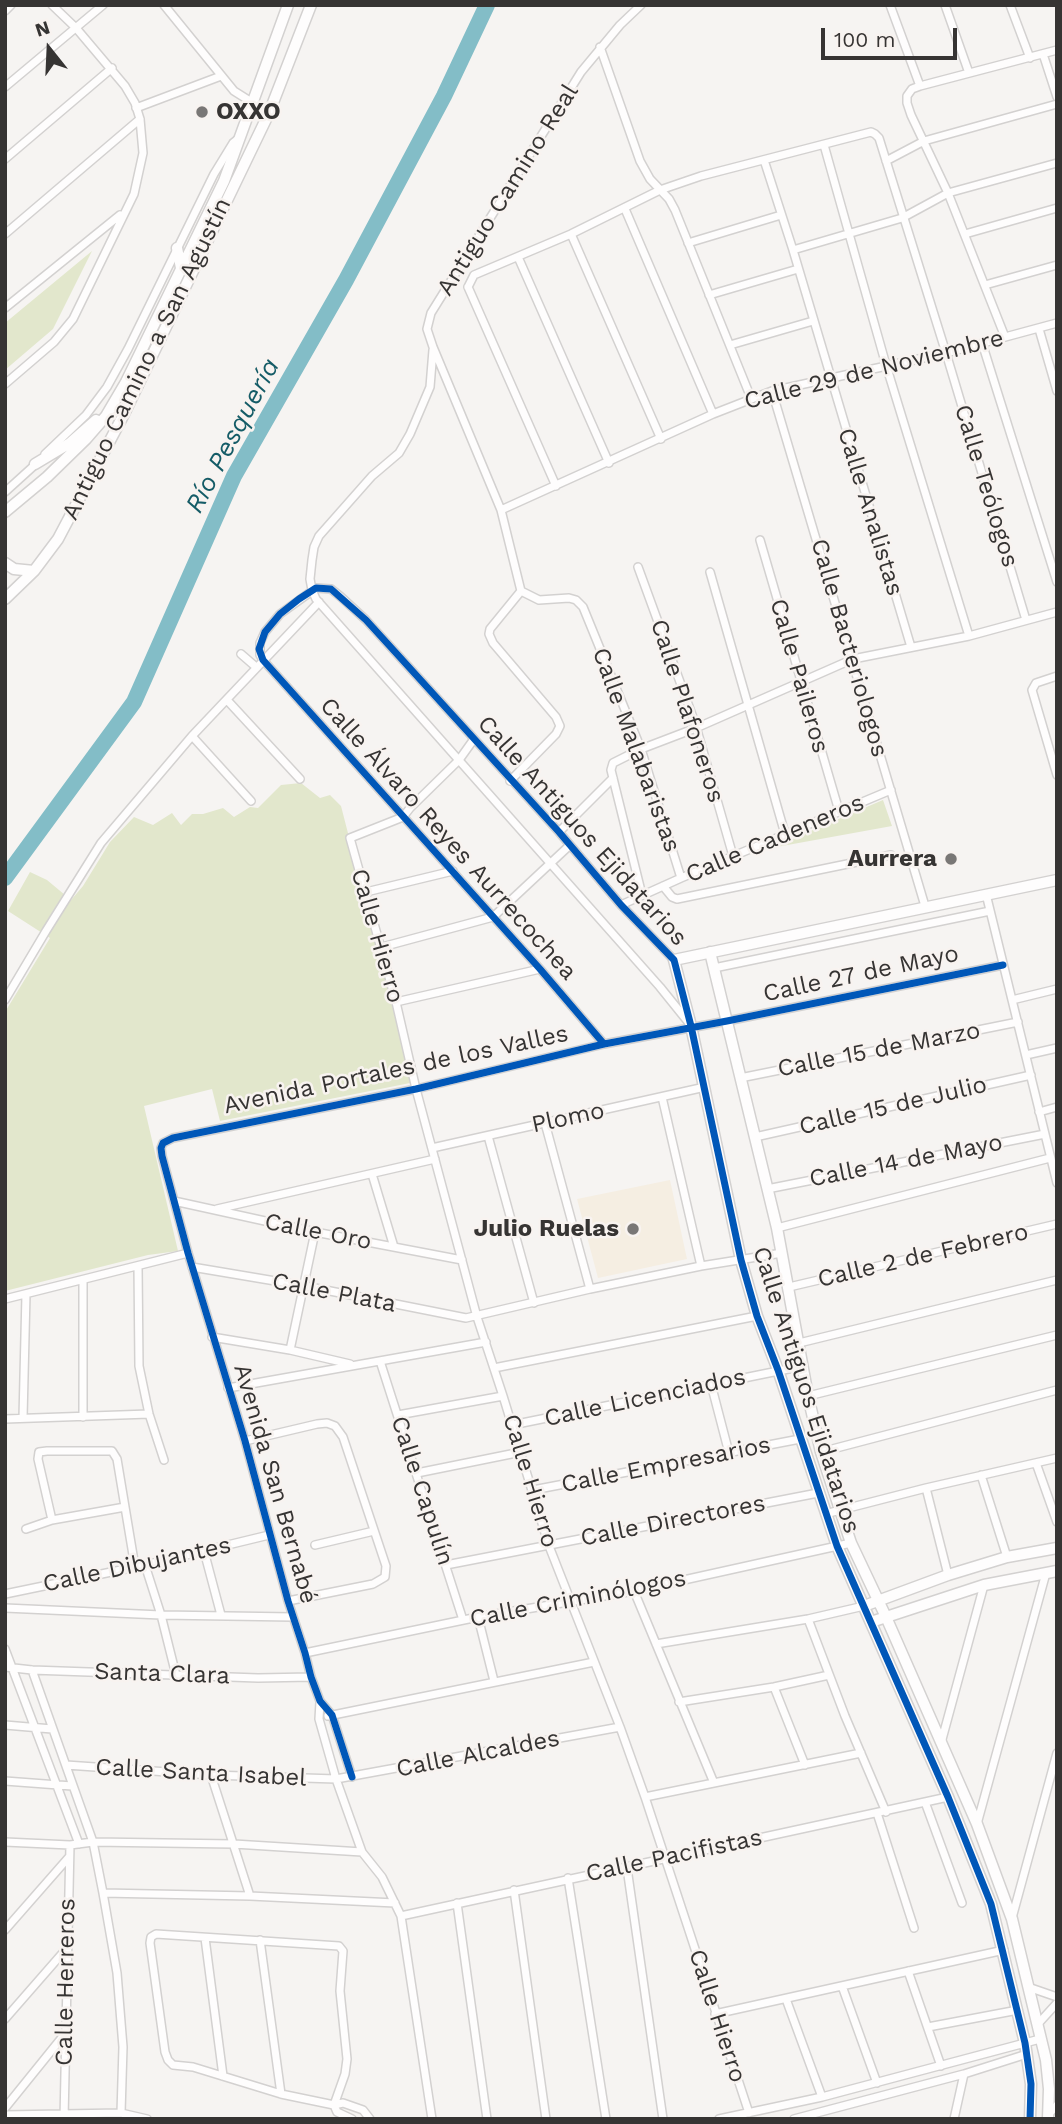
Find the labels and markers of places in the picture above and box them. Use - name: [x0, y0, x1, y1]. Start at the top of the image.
- place label: OXXO: [216, 98, 281, 126]
- marker: OXXO: [194, 104, 210, 120]
- place label: Aurrera: [848, 845, 937, 873]
- marker: Aurrera: [943, 851, 959, 867]
- place label: Julio Ruelas: [473, 1215, 619, 1243]
- marker: Julio Ruelas: [625, 1221, 641, 1237]

